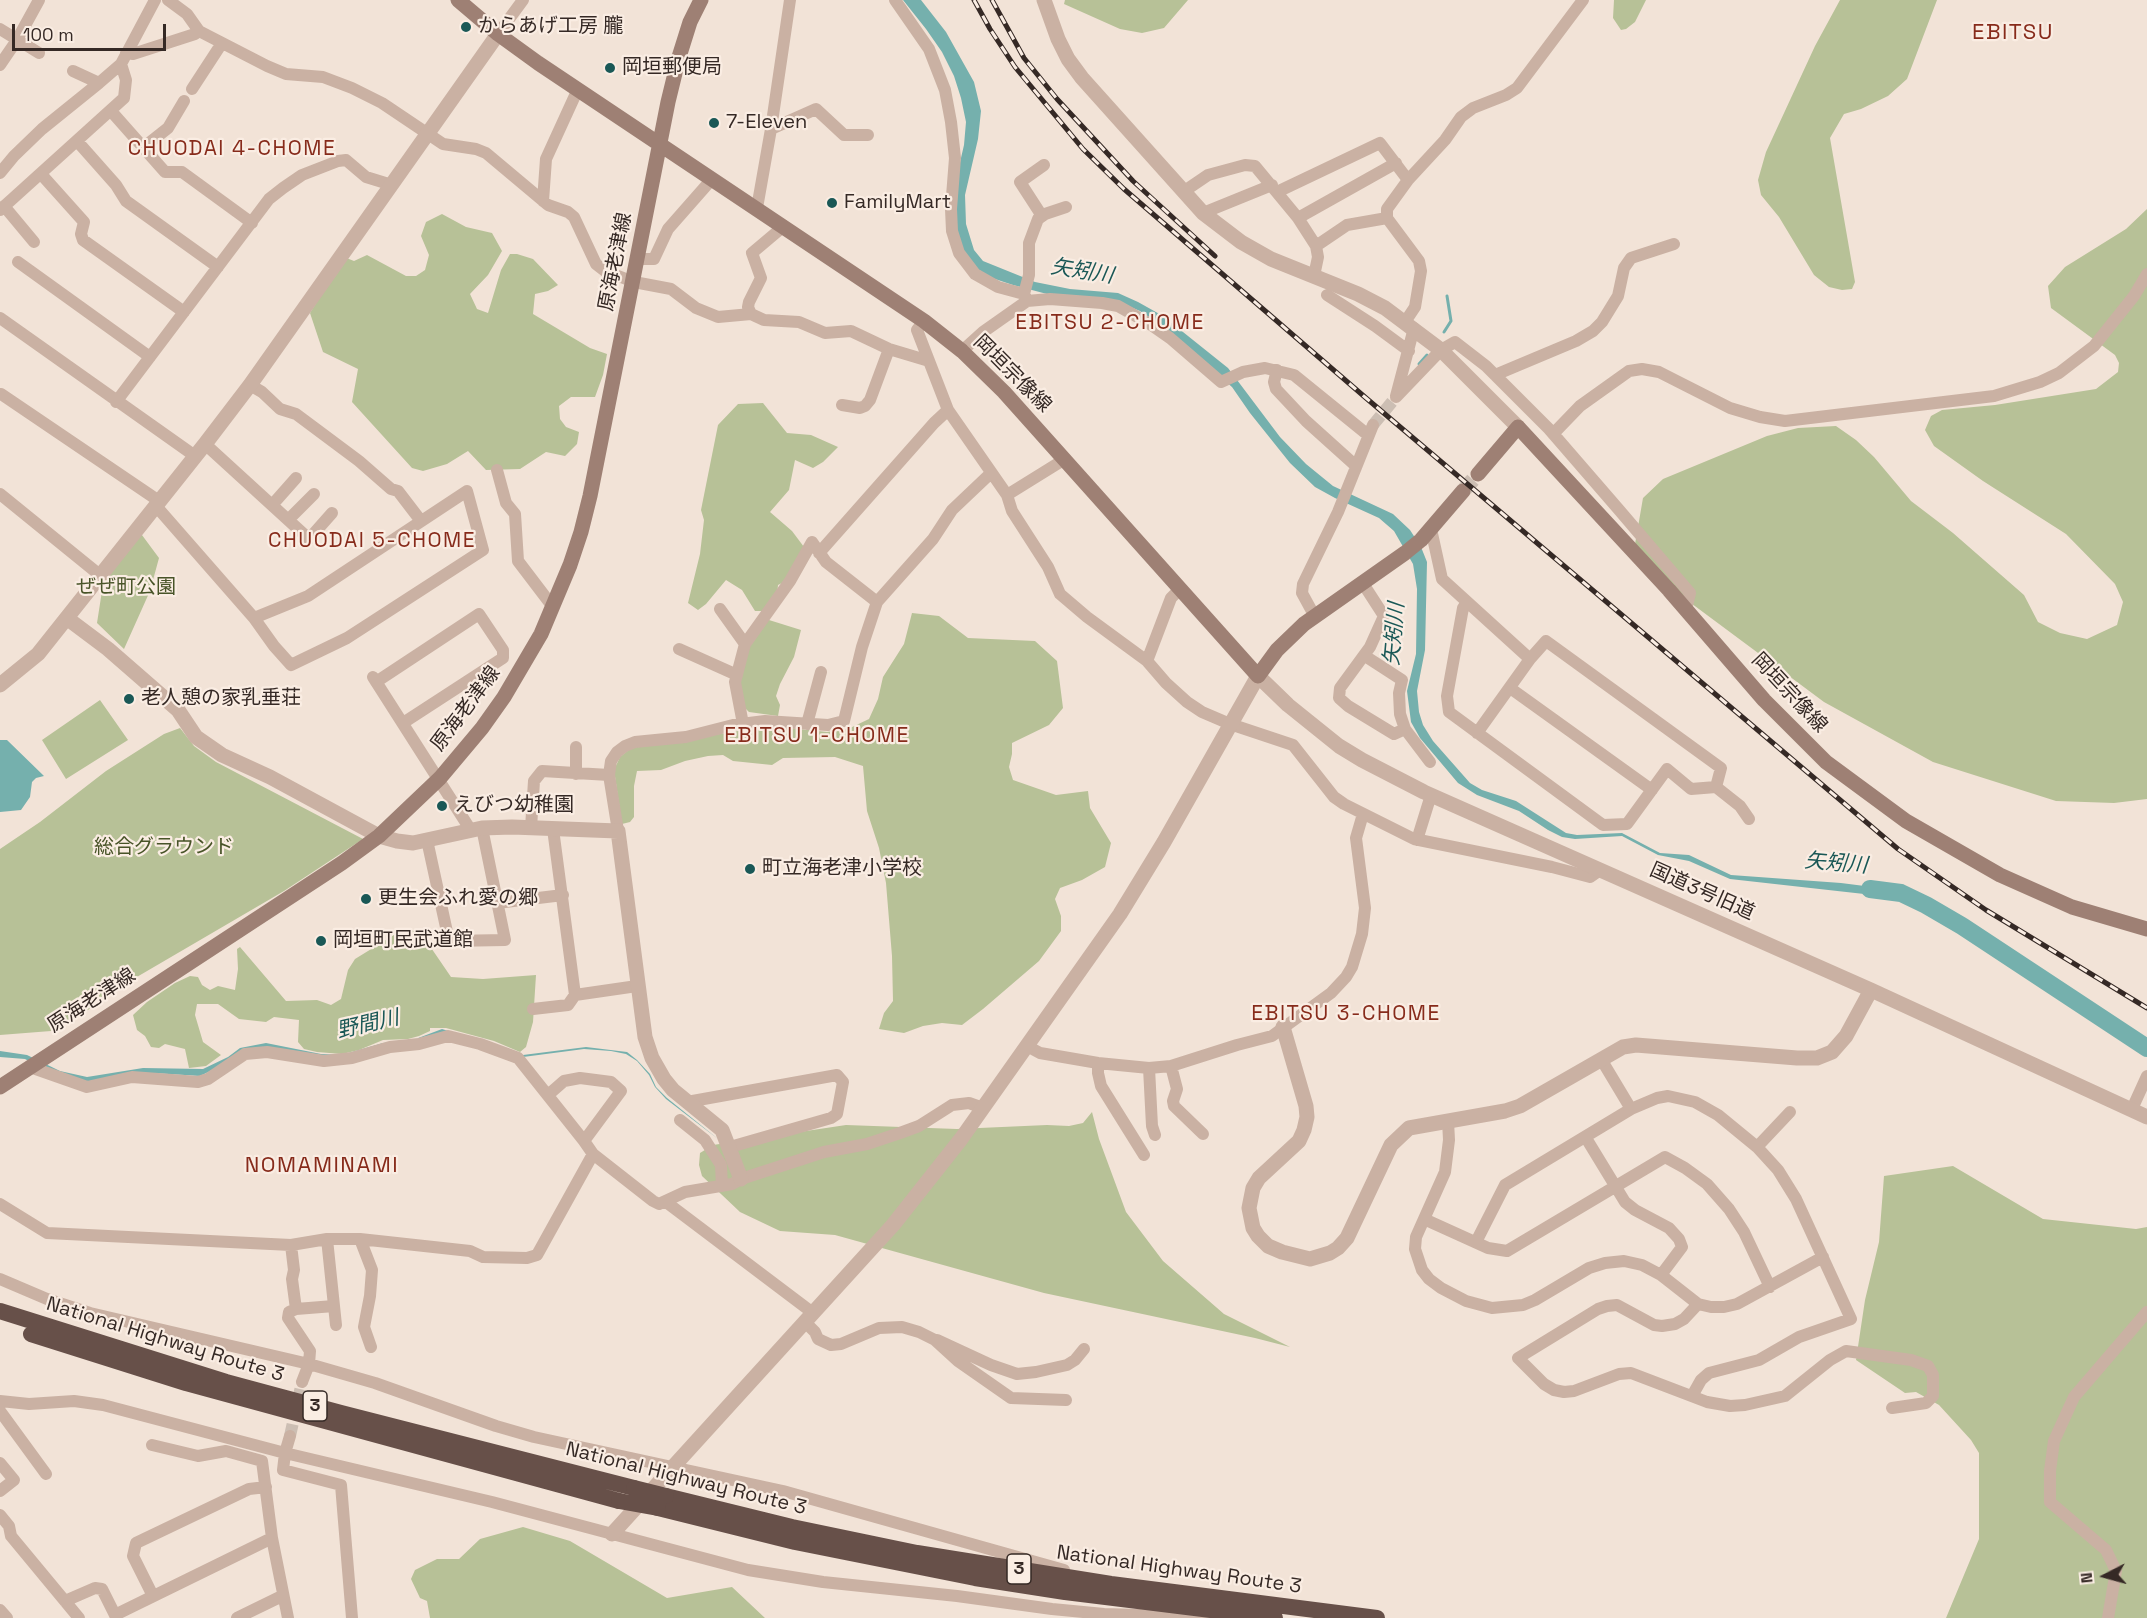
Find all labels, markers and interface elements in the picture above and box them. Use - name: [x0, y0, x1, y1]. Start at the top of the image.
- scale bar: [15, 12, 170, 50]
- place label: からあげ工房 朧: [478, 15, 623, 39]
- marker: からあげ工房 朧: [459, 20, 473, 34]
- district label: EBITSU: [1972, 20, 2054, 46]
- text: 100 m: [23, 23, 74, 46]
- place label: 岡垣郵便局: [622, 56, 722, 80]
- marker: 岡垣郵便局: [603, 61, 617, 75]
- place label: 7-Eleven: [726, 111, 807, 135]
- marker: 7-Eleven: [707, 116, 721, 130]
- district label: CHUODAI 4-CHOME: [128, 136, 336, 162]
- place label: FamilyMart: [844, 191, 951, 215]
- marker: FamilyMart: [825, 196, 839, 210]
- street label: 原海老津線: [595, 211, 637, 313]
- water label: 矢矧川: [1049, 255, 1115, 289]
- district label: EBITSU 2-CHOME: [1015, 310, 1205, 336]
- street label: 岡垣宗像線: [968, 330, 1056, 418]
- district label: CHUODAI 5-CHOME: [268, 528, 476, 554]
- park label: ぜぜ町公園: [76, 576, 176, 600]
- water label: 矢矧川: [1380, 602, 1410, 666]
- street label: 岡垣宗像線: [1746, 648, 1832, 738]
- street label: 原海老津線: [426, 662, 506, 756]
- place label: 老人憩の家乳垂荘: [141, 687, 301, 711]
- marker: 老人憩の家乳垂荘: [122, 692, 136, 706]
- district label: EBITSU 1-CHOME: [724, 723, 910, 749]
- place label: えびつ幼稚園: [454, 794, 574, 818]
- marker: えびつ幼稚園: [435, 799, 449, 813]
- park label: 総合グラウンド: [94, 836, 234, 860]
- water label: 矢矧川: [1804, 849, 1868, 879]
- place label: 町立海老津小学校: [762, 857, 922, 881]
- street label: 国道3号旧道: [1646, 858, 1758, 926]
- marker: 町立海老津小学校: [743, 862, 757, 876]
- place label: 更生会ふれ愛の郷: [378, 887, 538, 911]
- marker: 更生会ふれ愛の郷: [359, 892, 373, 906]
- place label: 岡垣町民武道館: [333, 929, 473, 953]
- marker: 岡垣町民武道館: [314, 934, 328, 948]
- street label: 原海老津線: [44, 964, 140, 1038]
- district label: EBITSU 3-CHOME: [1251, 1001, 1441, 1027]
- water label: 野間川: [334, 1006, 402, 1044]
- district label: NOMAMINAMI: [245, 1153, 399, 1179]
- street label: National Highway Route 3: [43, 1292, 287, 1388]
- road number: 3: [303, 1391, 327, 1421]
- street label: National Highway Route 3: [563, 1437, 809, 1521]
- street label: National Highway Route 3: [1055, 1541, 1303, 1599]
- north arrow: [2075, 1546, 2135, 1606]
- road number: 3: [1007, 1554, 1031, 1584]
- text: N: [2076, 1572, 2098, 1584]

